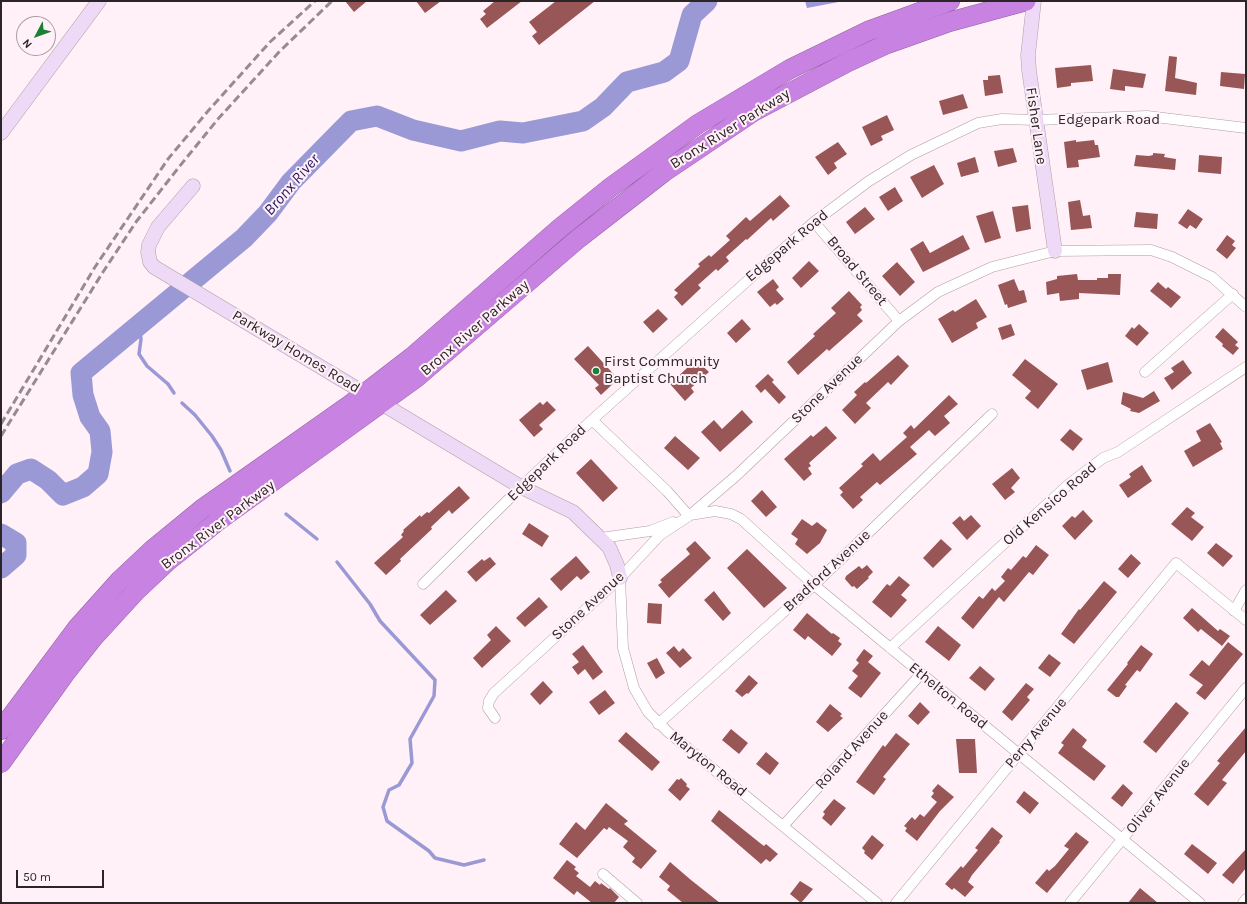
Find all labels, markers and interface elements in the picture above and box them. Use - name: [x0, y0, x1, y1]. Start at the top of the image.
- north arrow: [16, 16, 56, 56]
- text: N: [20, 36, 35, 51]
- street label: Bronx River Parkway: [667, 85, 793, 173]
- street label: Fisher Lane: [1022, 86, 1050, 166]
- street label: Edgepark Road: [1058, 111, 1160, 129]
- water label: Bronx River: [260, 150, 324, 220]
- street label: Edgepark Road: [742, 206, 832, 286]
- street label: Broad Street: [823, 233, 891, 309]
- street label: Bronx River Parkway: [417, 276, 533, 380]
- street label: Parkway Homes Road: [229, 307, 363, 397]
- street label: Stone Avenue: [787, 350, 867, 428]
- place label: First Community Baptist Church: [604, 353, 720, 388]
- marker: First Community Baptist Church: [591, 366, 601, 376]
- street label: Edgepark Road: [504, 421, 590, 505]
- street label: Old Kensico Road: [999, 458, 1101, 550]
- street label: Bronx River Parkway: [158, 476, 278, 574]
- street label: Bradford Avenue: [780, 526, 874, 616]
- street label: Stone Avenue: [548, 568, 628, 644]
- street label: Ethelton Road: [905, 659, 991, 733]
- street label: Perry Avenue: [1001, 694, 1071, 772]
- street label: Roland Avenue: [812, 707, 892, 793]
- street label: Maryton Road: [666, 727, 750, 801]
- street label: Oliver Avenue: [1122, 755, 1194, 837]
- scale bar: [18, 862, 106, 888]
- text: 50 m: [23, 870, 51, 884]

